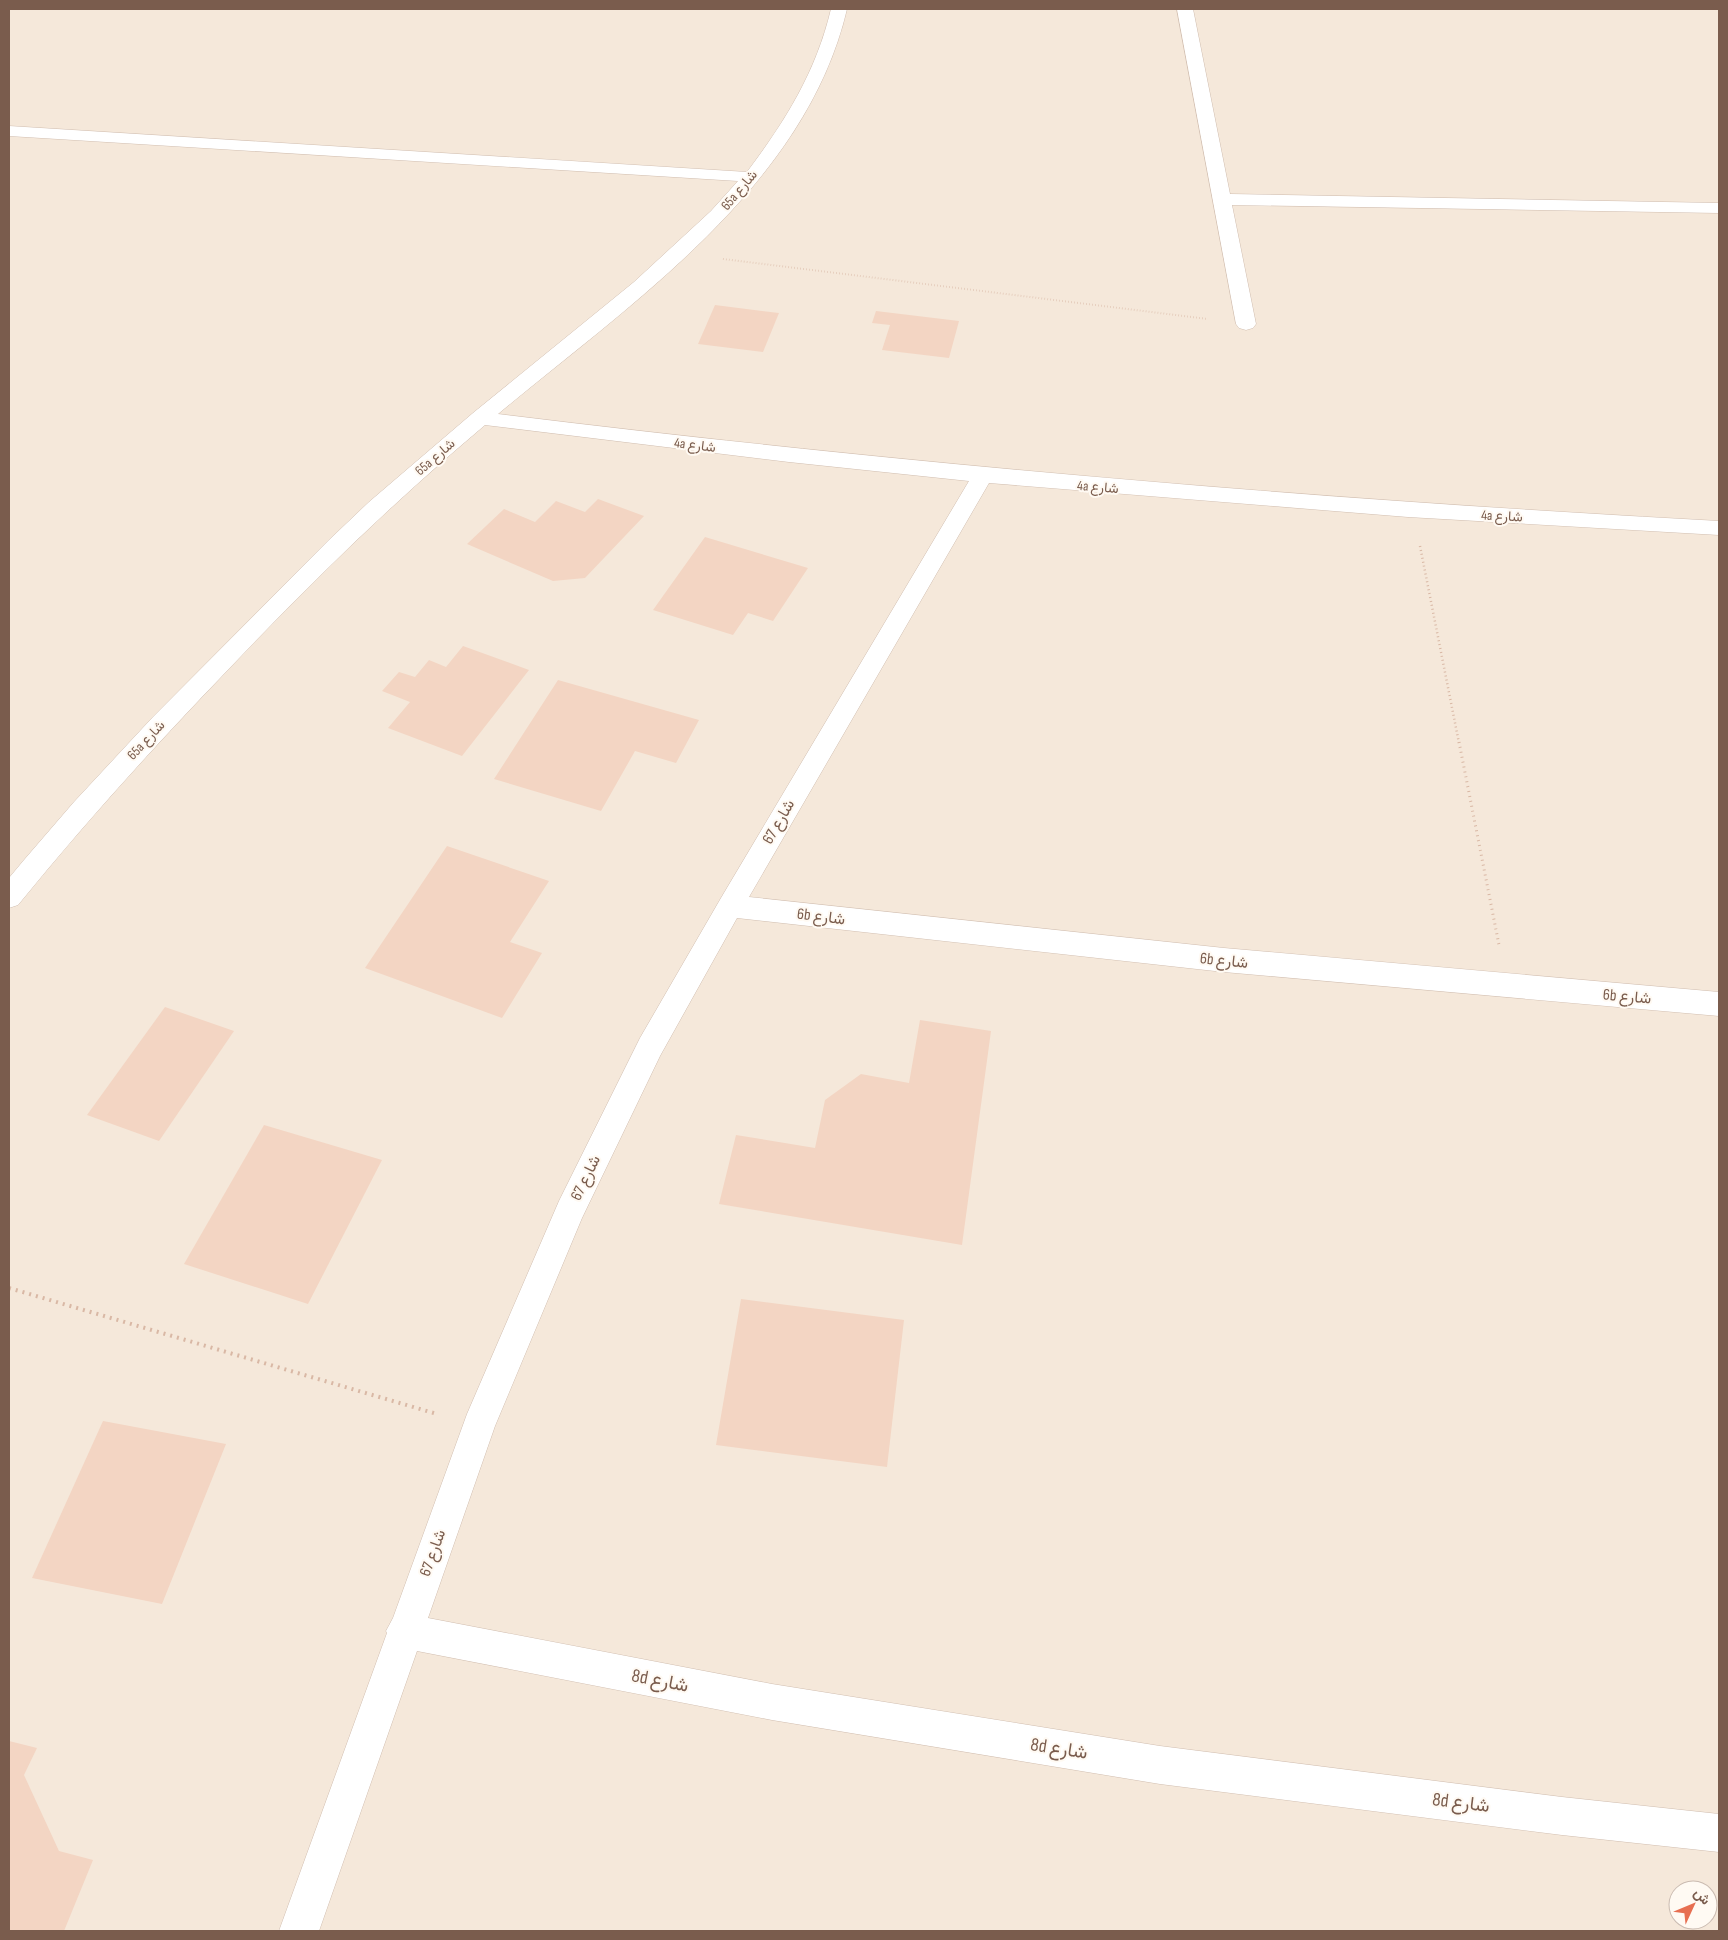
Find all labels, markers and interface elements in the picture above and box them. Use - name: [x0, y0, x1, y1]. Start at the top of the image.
- street label: 65a شارع: [717, 166, 762, 215]
- street label: 4a شارع: [673, 434, 717, 458]
- street label: 65a شارع: [411, 435, 460, 481]
- street label: 4a شارع: [1076, 477, 1119, 499]
- street label: 4a شارع: [1481, 506, 1523, 528]
- street label: 65a شارع: [124, 717, 170, 765]
- street label: شارع 67: [759, 796, 800, 848]
- street label: 6b شارع: [796, 905, 846, 930]
- street label: 6b شارع: [1199, 949, 1249, 974]
- street label: 6b شارع: [1602, 985, 1652, 1010]
- street label: شارع 67: [567, 1152, 606, 1204]
- street label: شارع 67: [416, 1527, 451, 1579]
- street label: 8d شارع: [630, 1664, 690, 1698]
- street label: 8d شارع: [1029, 1733, 1089, 1765]
- street label: 8d شارع: [1431, 1788, 1491, 1818]
- north arrow: [1668, 1880, 1718, 1930]
- text: ش: [1690, 1884, 1714, 1908]

